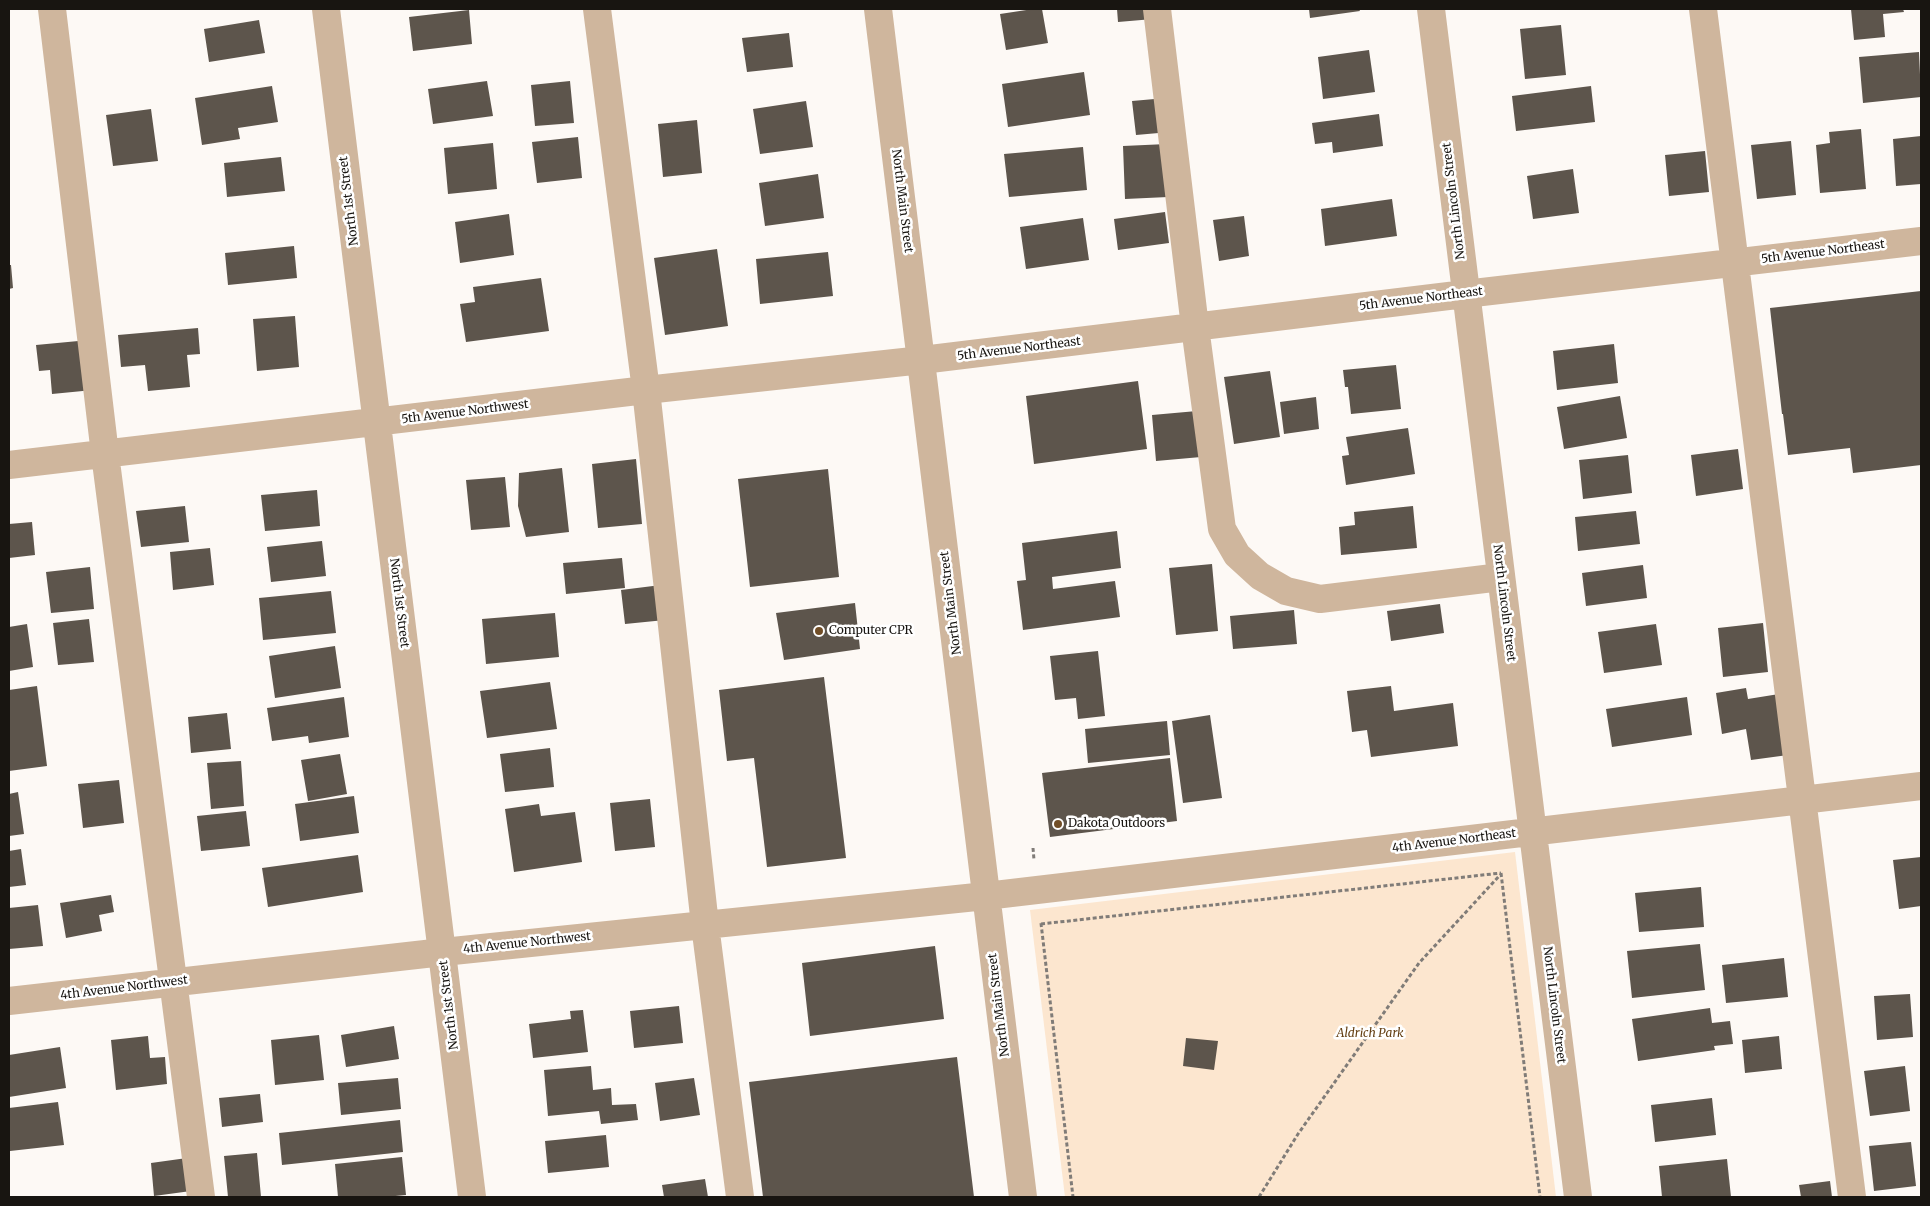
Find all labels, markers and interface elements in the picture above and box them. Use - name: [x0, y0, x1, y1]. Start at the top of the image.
- street label: North Lincoln Street: [1440, 142, 1468, 260]
- street label: North Main Street: [888, 148, 916, 254]
- street label: North 1st Street: [336, 155, 362, 247]
- street label: 5th Avenue Northeast: [1760, 237, 1886, 267]
- street label: 5th Avenue Northeast: [1358, 284, 1484, 314]
- street label: 5th Avenue Northeast: [956, 334, 1082, 364]
- street label: 5th Avenue Northwest: [401, 397, 529, 427]
- street label: North Lincoln Street: [1490, 544, 1518, 662]
- street label: North Main Street: [937, 550, 965, 656]
- street label: North 1st Street: [386, 557, 412, 649]
- place label: Computer CPR: [829, 624, 913, 638]
- marker: Computer CPR: [813, 625, 825, 637]
- place label: Dakota Outdoors: [1068, 817, 1165, 831]
- marker: Dakota Outdoors: [1052, 818, 1064, 830]
- street label: 4th Avenue Northeast: [1391, 826, 1517, 856]
- street label: 4th Avenue Northwest: [462, 929, 592, 957]
- street label: North Lincoln Street: [1540, 946, 1568, 1064]
- street label: North Main Street: [985, 952, 1013, 1058]
- street label: North 1st Street: [436, 959, 462, 1051]
- street label: 4th Avenue Northwest: [59, 973, 189, 1003]
- park label: Aldrich Park: [1336, 1027, 1404, 1041]

